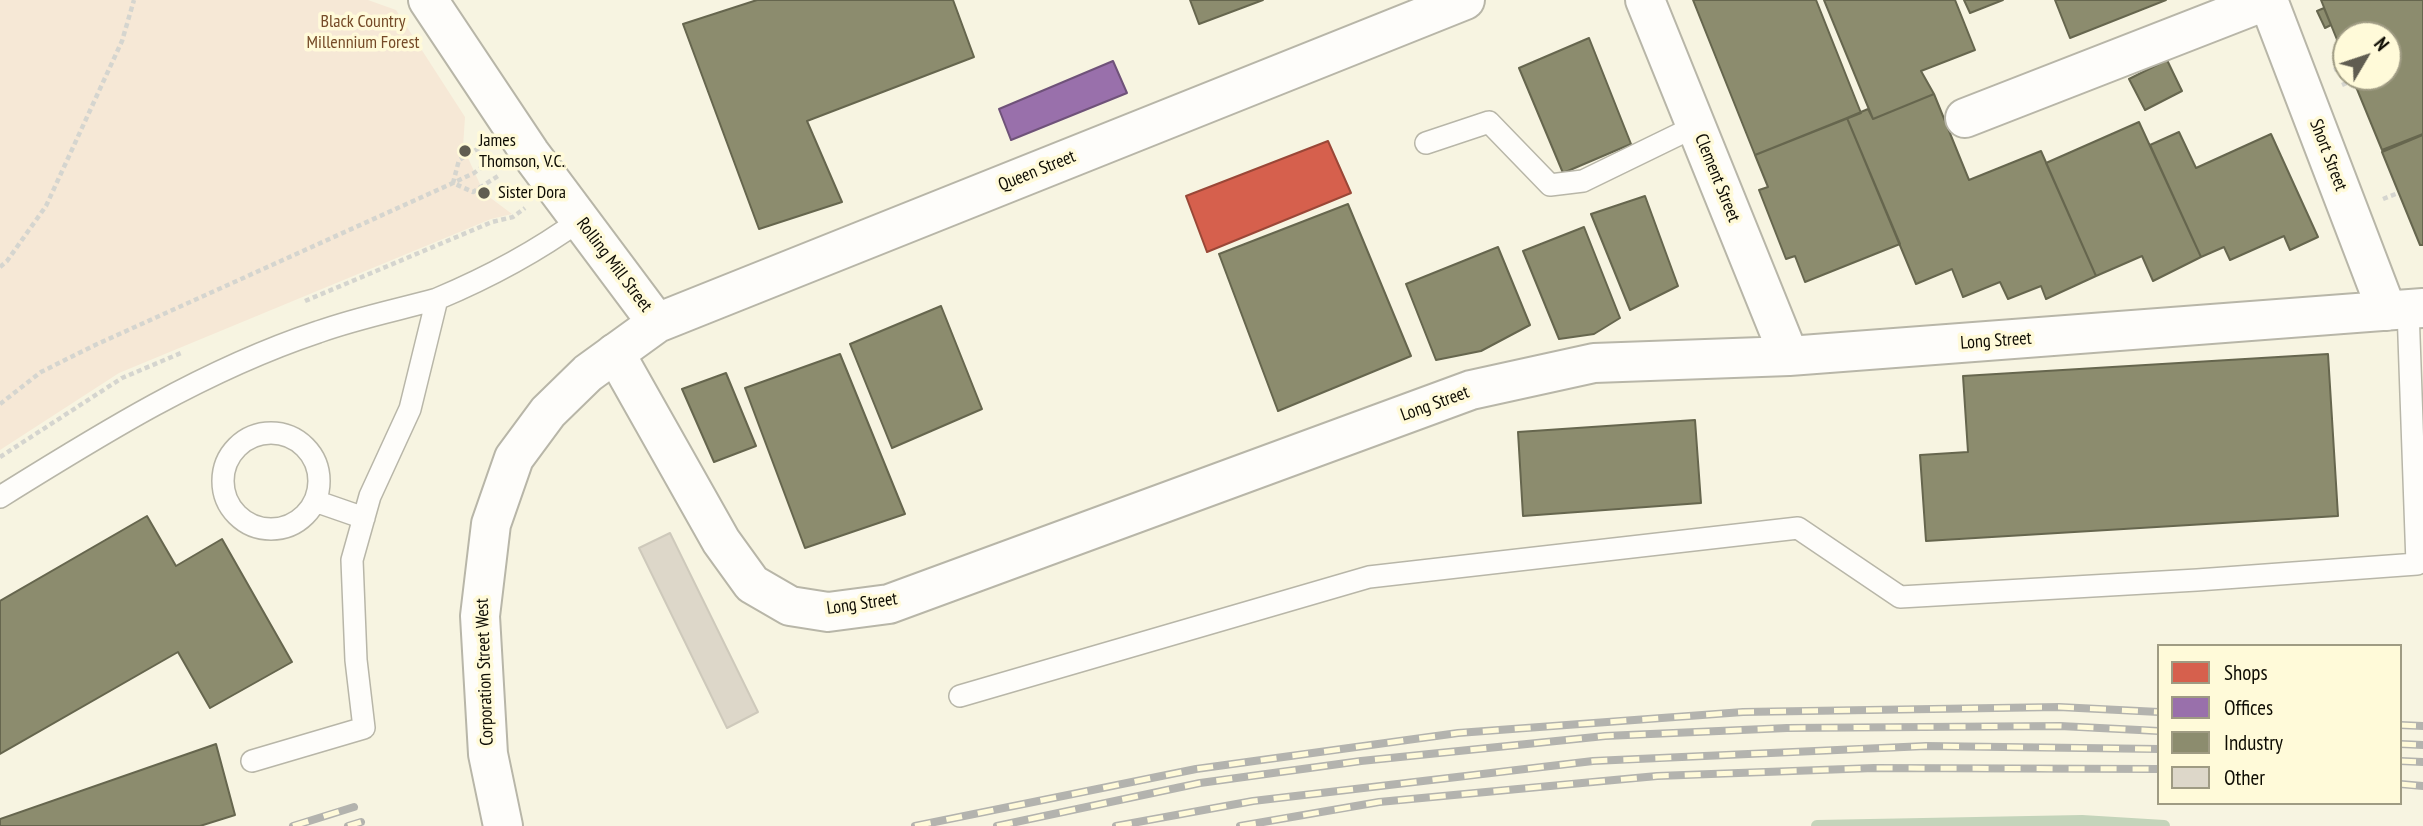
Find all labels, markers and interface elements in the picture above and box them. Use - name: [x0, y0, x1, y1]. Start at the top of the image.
- park label: Black Country Millennium Forest: [307, 11, 419, 54]
- north arrow: [2332, 21, 2402, 91]
- text: N: [2369, 32, 2394, 56]
- street label: Short Street: [2305, 116, 2351, 194]
- place label: James Thomson, V.C.: [479, 130, 565, 172]
- street label: Clement Street: [1690, 131, 1744, 225]
- marker: James Thomson, V.C.: [457, 143, 473, 159]
- street label: Queen Street: [995, 146, 1079, 196]
- place label: Sister Dora: [498, 182, 566, 204]
- marker: Sister Dora: [476, 185, 492, 201]
- street label: Rolling Mill Street: [572, 214, 656, 316]
- street label: Long Street: [1960, 328, 2032, 354]
- street label: Long Street: [1398, 382, 1472, 426]
- street label: Long Street: [825, 588, 899, 620]
- street label: Corporation Street West: [472, 598, 498, 746]
- legend: [2157, 644, 2402, 805]
- text: Shops: [2224, 659, 2268, 686]
- text: Offices: [2224, 694, 2273, 721]
- text: Industry: [2224, 729, 2283, 756]
- text: Other: [2224, 764, 2265, 791]

